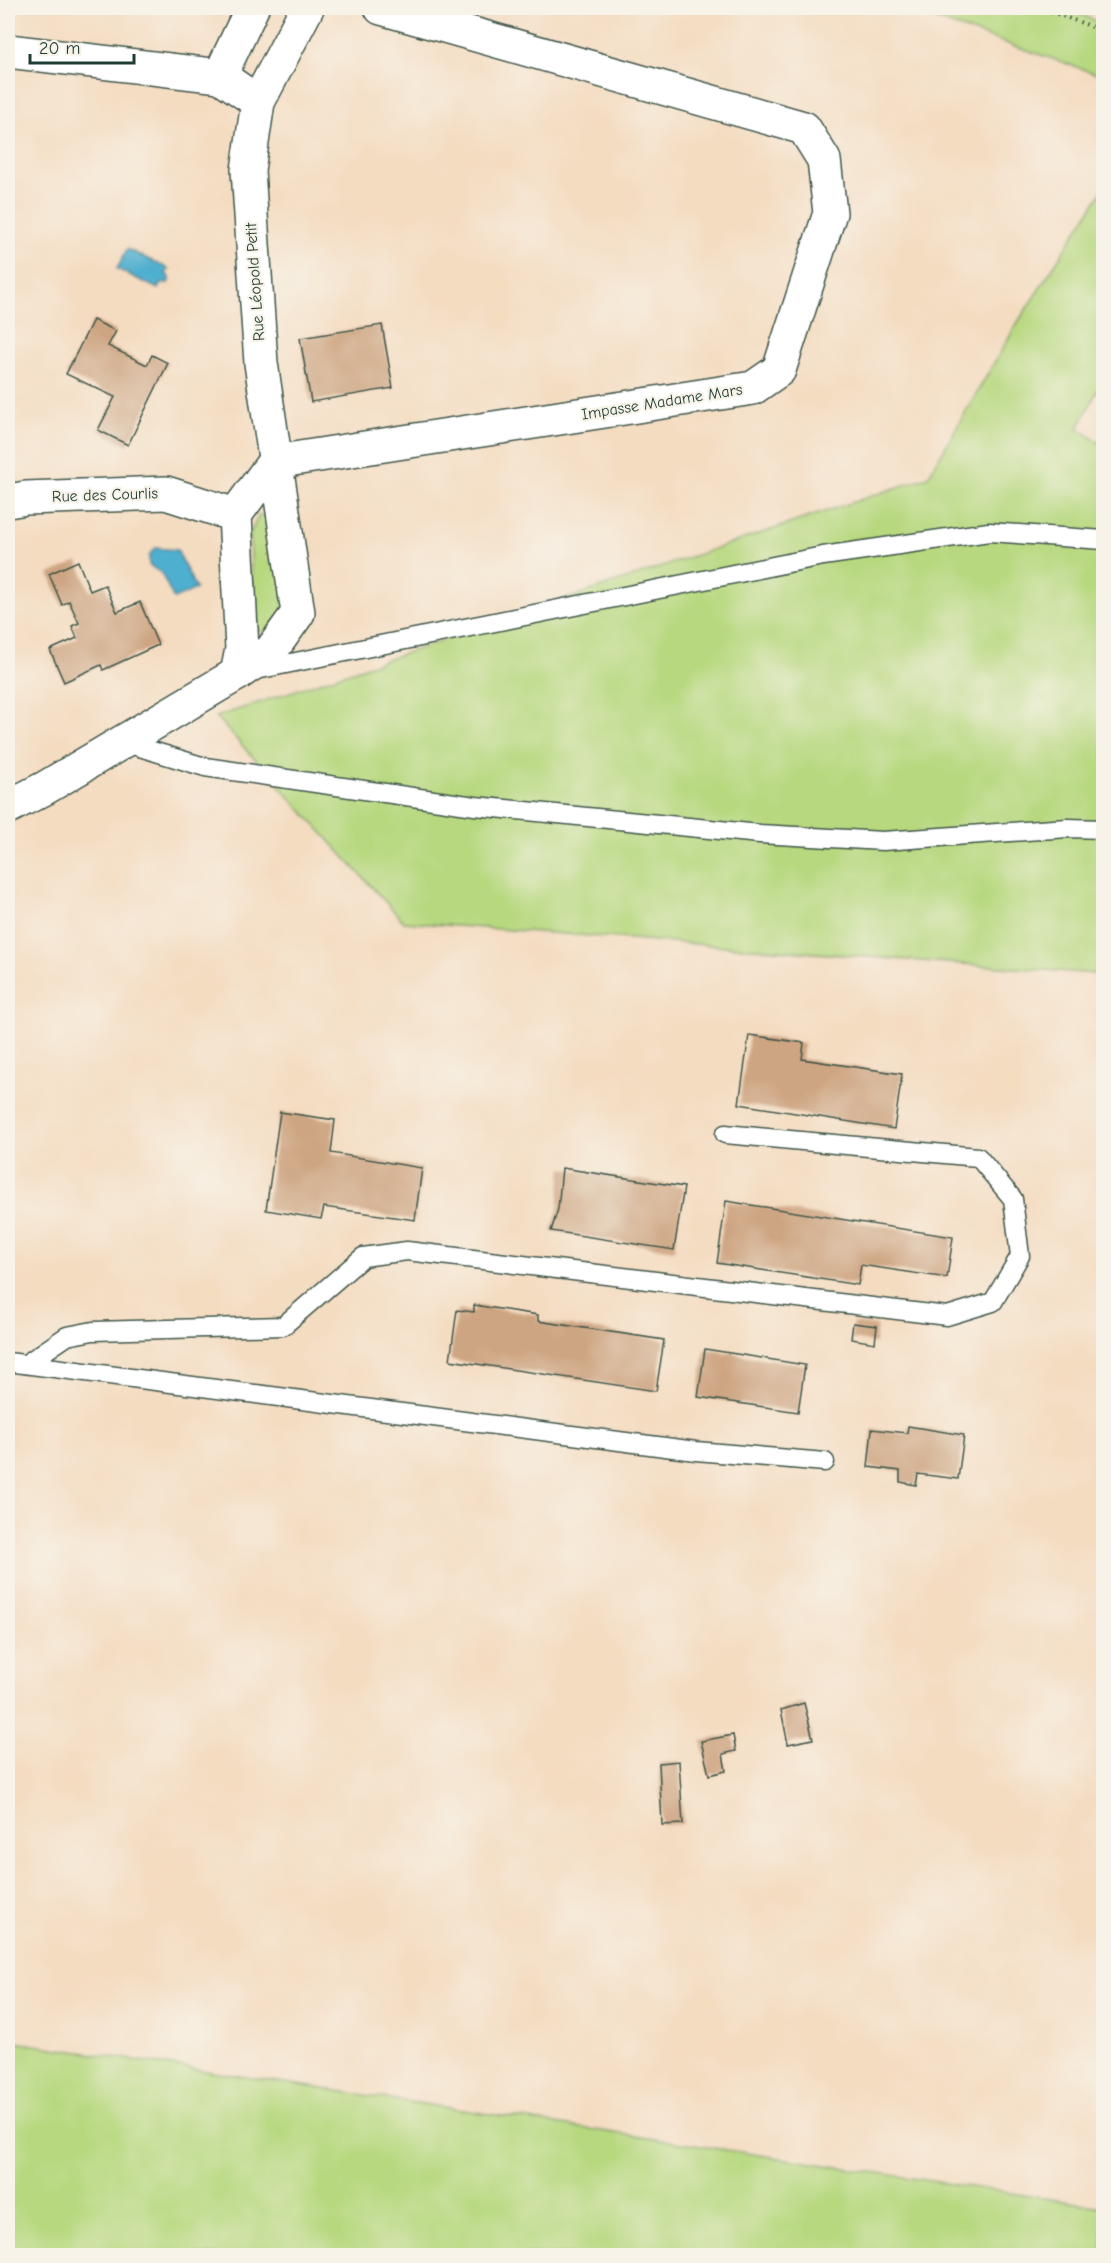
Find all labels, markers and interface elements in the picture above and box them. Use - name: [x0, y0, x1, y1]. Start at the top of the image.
- scale bar: [30, 27, 134, 65]
- text: 20 m: [39, 38, 80, 59]
- street label: Rue Léopold Petit: [242, 222, 268, 342]
- street label: Impasse Madame Mars: [580, 380, 744, 424]
- street label: Rue des Courlis: [52, 484, 159, 506]

